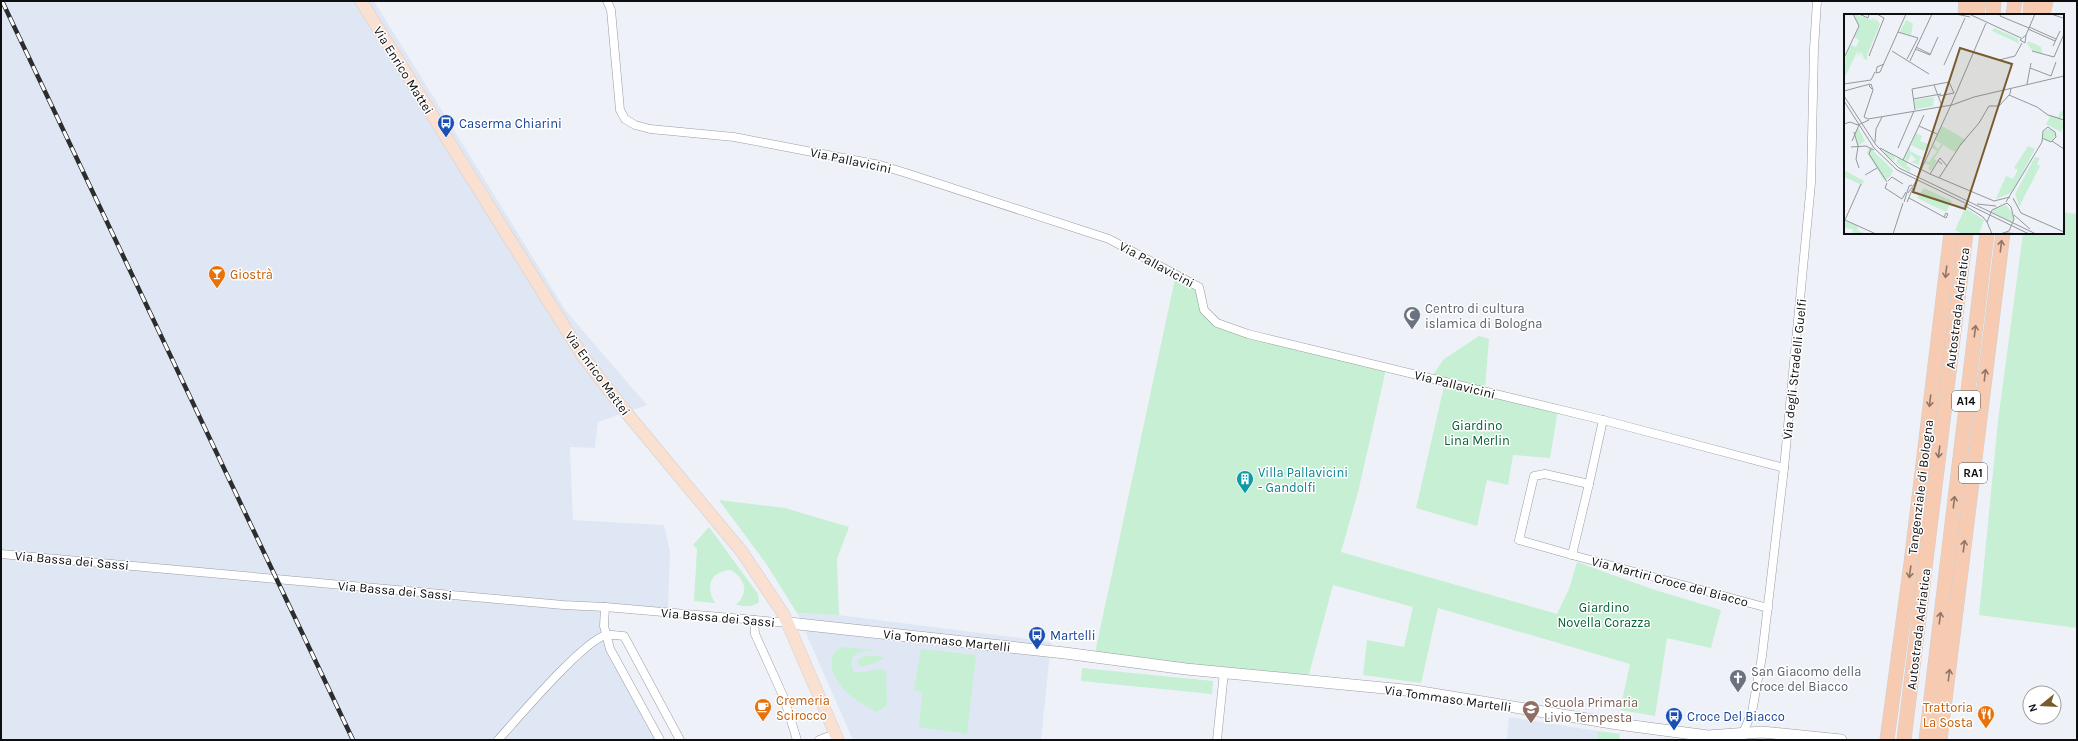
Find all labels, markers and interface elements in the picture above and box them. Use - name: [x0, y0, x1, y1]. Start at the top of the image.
- inset map: [1844, 14, 2064, 234]
- street label: Via Enrico Mattei: [371, 24, 437, 117]
- bus stop icon: Caserma Chiarini: [436, 113, 456, 138]
- place label: Caserma Chiarini: [459, 116, 562, 131]
- street label: Via Pallavicini: [809, 145, 893, 176]
- street label: Via Pallavicini: [1117, 238, 1197, 291]
- one-way arrow: [1997, 240, 2005, 253]
- street label: Autostrada Adriatica: [1943, 246, 1972, 370]
- bar icon: Giostrà: [207, 264, 227, 289]
- one-way arrow: [1942, 265, 1950, 278]
- place label: Giostrà: [230, 267, 273, 282]
- street label: Via degli Stradelli Guelfi: [1780, 298, 1809, 440]
- place label: Centro di cultura islamica di Bologna: [1425, 301, 1542, 331]
- mosque icon: Centro di cultura islamica di Bologna: [1402, 305, 1422, 330]
- one-way arrow: [1971, 325, 1979, 338]
- street label: Via Enrico Mattei: [562, 328, 633, 418]
- street label: Via Pallavicini: [1413, 367, 1497, 402]
- one-way arrow: [1981, 369, 1989, 382]
- road number: A14: [1952, 391, 1980, 411]
- one-way arrow: [1926, 394, 1934, 407]
- park label: Giardino Lina Merlin: [1444, 418, 1510, 448]
- street label: Tangenziale di Bologna: [1905, 419, 1936, 555]
- one-way arrow: [1935, 445, 1943, 458]
- road number: RA1: [1959, 463, 1987, 483]
- place label: Villa Pallavicini - Gandolfi: [1258, 465, 1348, 495]
- building icon: Villa Pallavicini - Gandolfi: [1235, 469, 1255, 494]
- one-way arrow: [1950, 495, 1958, 508]
- one-way arrow: [1961, 540, 1968, 553]
- street label: Via Bassa dei Sassi: [14, 548, 130, 573]
- street label: Via Martiri Croce del Biacco: [1590, 553, 1750, 610]
- one-way arrow: [1906, 565, 1914, 578]
- street label: Autostrada Adriatica: [1904, 567, 1933, 691]
- street label: Via Bassa dei Sassi: [337, 578, 453, 603]
- park label: Giardino Novella Corazza: [1557, 600, 1651, 630]
- street label: Via Bassa dei Sassi: [660, 605, 776, 630]
- one-way arrow: [1936, 612, 1944, 625]
- bus stop icon: Martelli: [1027, 625, 1047, 650]
- street label: Via Tommaso Martelli: [882, 626, 1011, 655]
- place label: Martelli: [1050, 628, 1096, 643]
- place label: San Giacomo della Croce del Biacco: [1751, 664, 1861, 694]
- church icon: San Giacomo della Croce del Biacco: [1728, 668, 1748, 693]
- one-way arrow: [1945, 669, 1953, 682]
- street label: Via Tommaso Martelli: [1383, 682, 1512, 715]
- north arrow: [2022, 685, 2062, 725]
- place label: Cremeria Scirocco: [776, 693, 830, 723]
- place label: Scuola Primaria Livio Tempesta: [1544, 695, 1638, 725]
- cafe icon: Cremeria Scirocco: [753, 697, 773, 722]
- school or university icon: Scuola Primaria Livio Tempesta: [1521, 699, 1541, 724]
- place label: Trattoria La Sosta: [1923, 700, 1973, 730]
- text: N: [2026, 702, 2040, 714]
- restaurant icon: Trattoria La Sosta: [1976, 704, 1996, 729]
- bus stop icon: Croce Del Biacco: [1664, 706, 1684, 731]
- place label: Croce Del Biacco: [1687, 709, 1785, 724]

